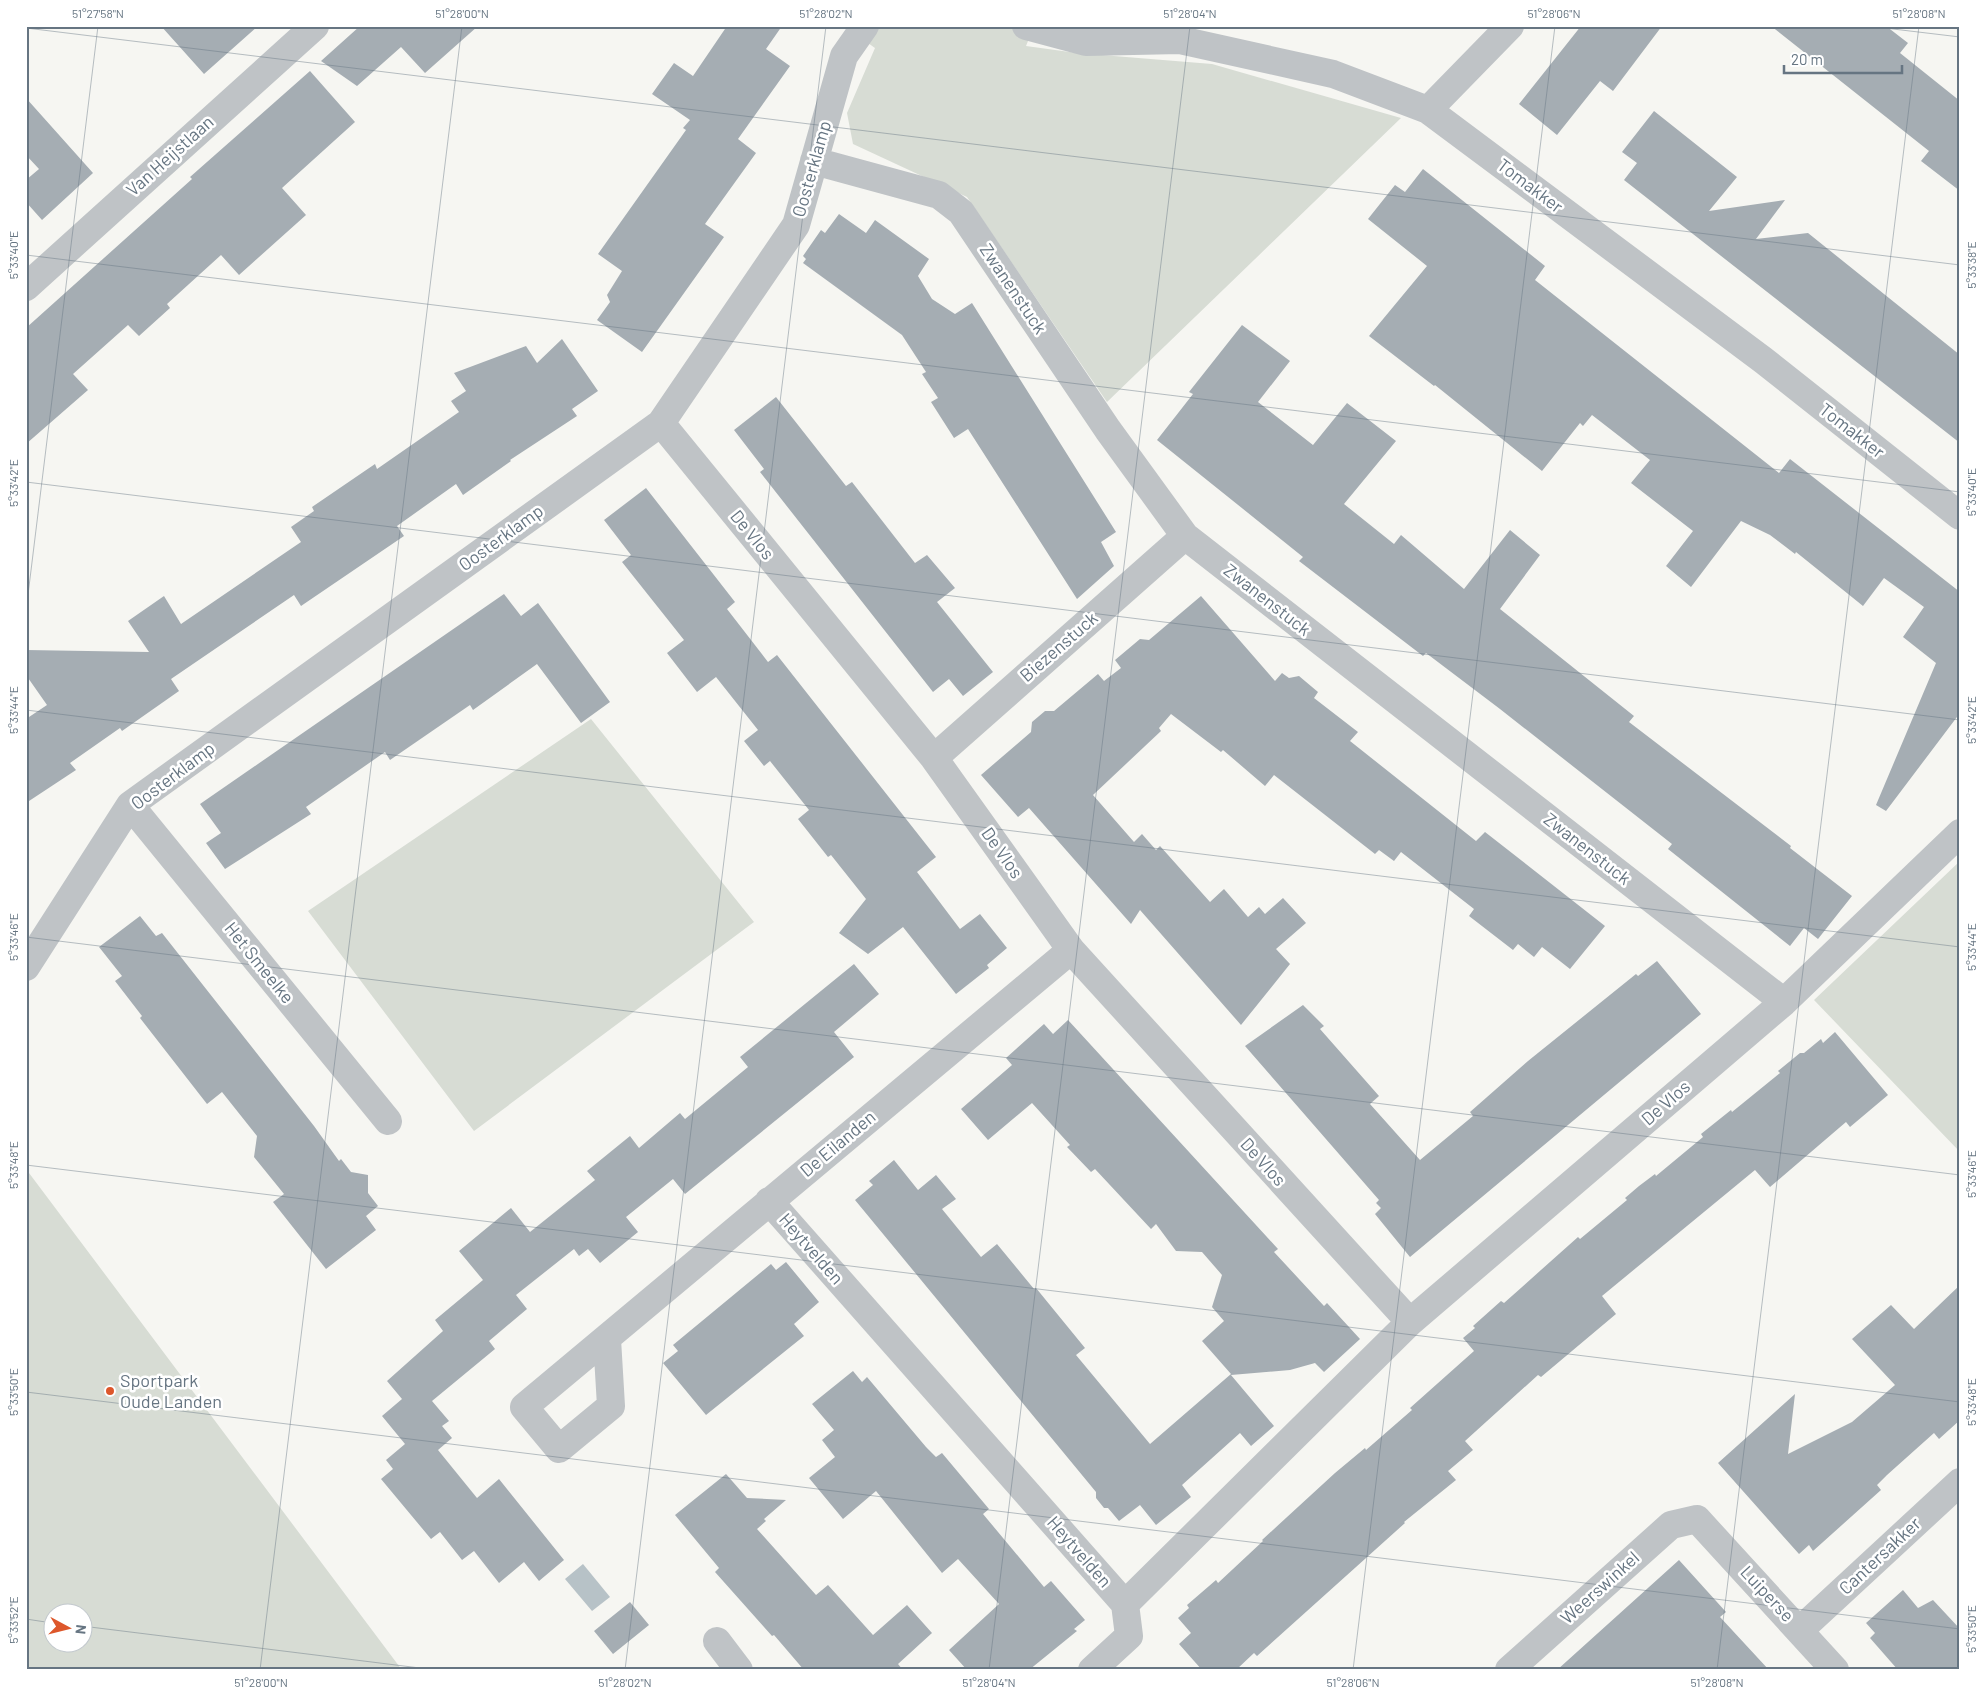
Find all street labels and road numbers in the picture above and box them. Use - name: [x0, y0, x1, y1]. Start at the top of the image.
- street label: Van Heijstlaan: [121, 110, 218, 200]
- street label: Oosterklamp: [787, 118, 835, 219]
- street label: Tomakker: [1493, 153, 1568, 217]
- street label: Zwanenstuck: [976, 239, 1052, 338]
- street label: Tomakker: [1816, 398, 1890, 463]
- street label: Oosterklamp: [454, 499, 547, 575]
- street label: De Vlos: [726, 505, 779, 564]
- street label: Zwanenstuck: [1220, 559, 1315, 640]
- street label: Biezenstuck: [1015, 606, 1102, 686]
- street label: Oosterklamp: [126, 737, 219, 814]
- street label: Zwanenstuck: [1540, 808, 1635, 889]
- street label: De Vlos: [977, 823, 1028, 882]
- street label: Het Smeelke: [220, 917, 299, 1007]
- street label: De Vlos: [1636, 1075, 1694, 1129]
- street label: De Eilanden: [795, 1105, 880, 1181]
- street label: De Vlos: [1236, 1133, 1291, 1190]
- street label: Heytvelden: [775, 1208, 849, 1288]
- street label: Heytvelden: [1043, 1511, 1117, 1591]
- street label: Cantersakker: [1834, 1512, 1925, 1599]
- street label: Weerswinkel: [1555, 1546, 1643, 1628]
- street label: Luiperse: [1736, 1561, 1799, 1626]

